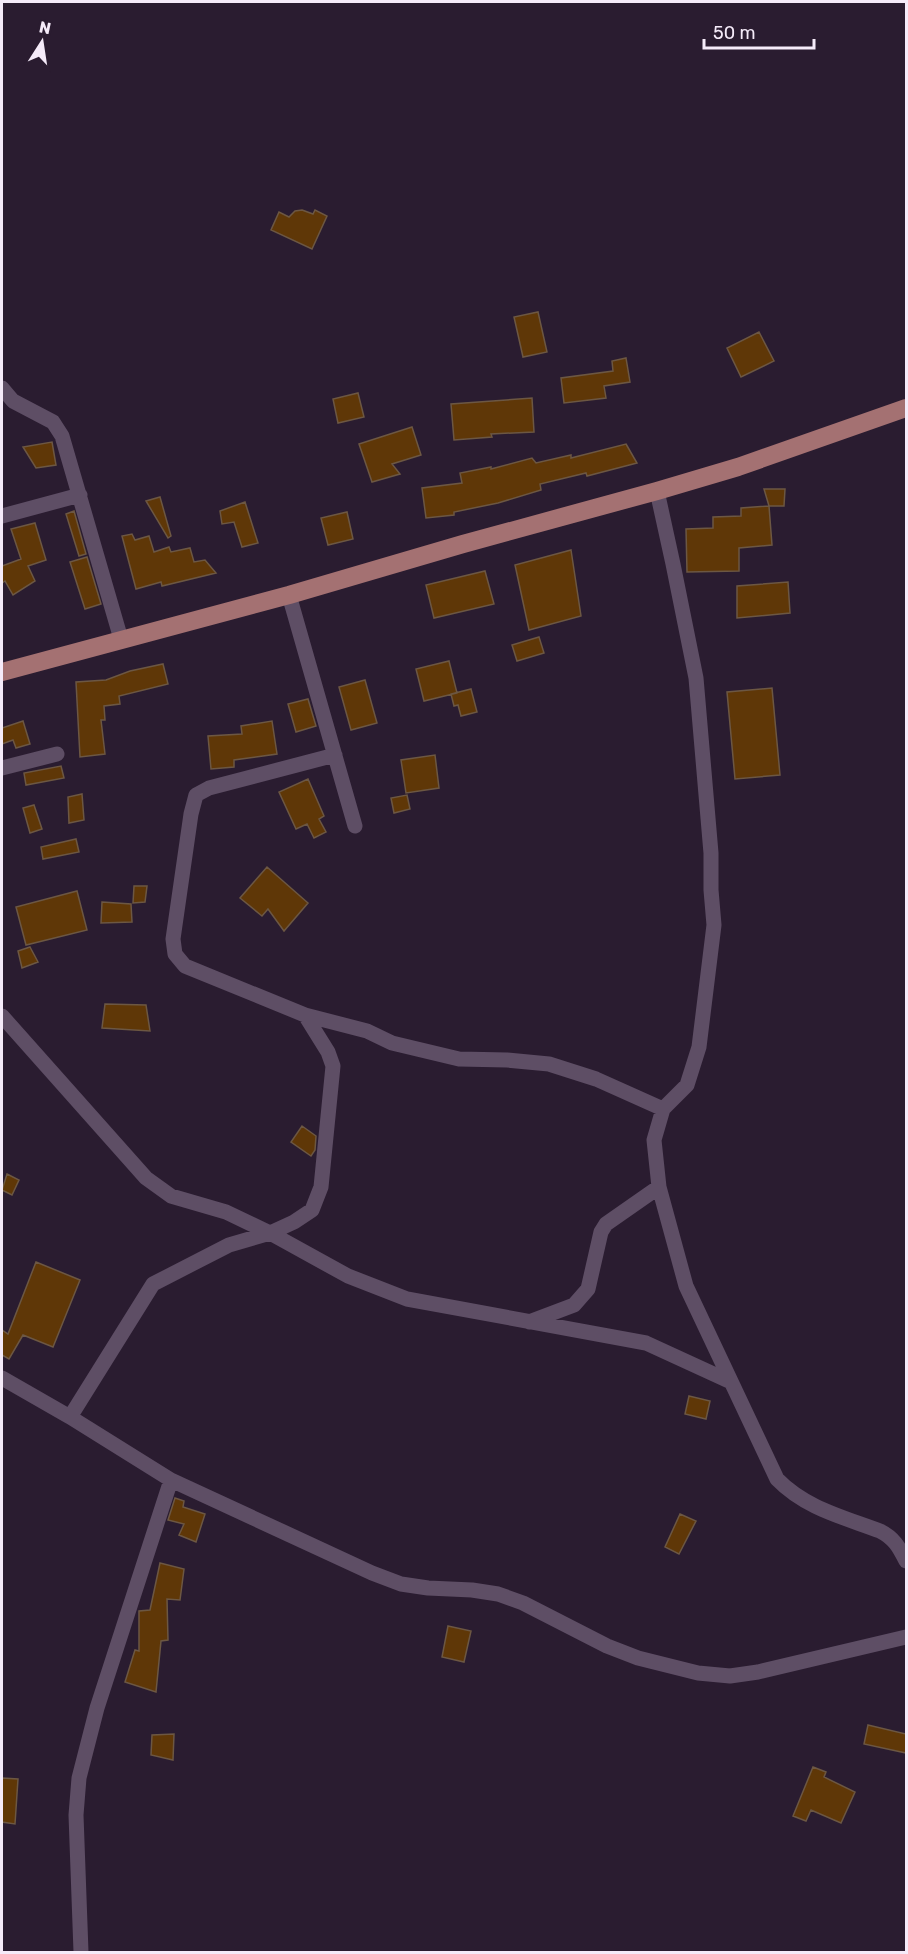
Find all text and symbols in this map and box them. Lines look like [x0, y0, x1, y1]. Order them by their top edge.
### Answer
north arrow [12, 12, 72, 72]
scale bar [704, 12, 814, 50]
text: N [37, 17, 53, 38]
text: 50 m [713, 22, 756, 44]

